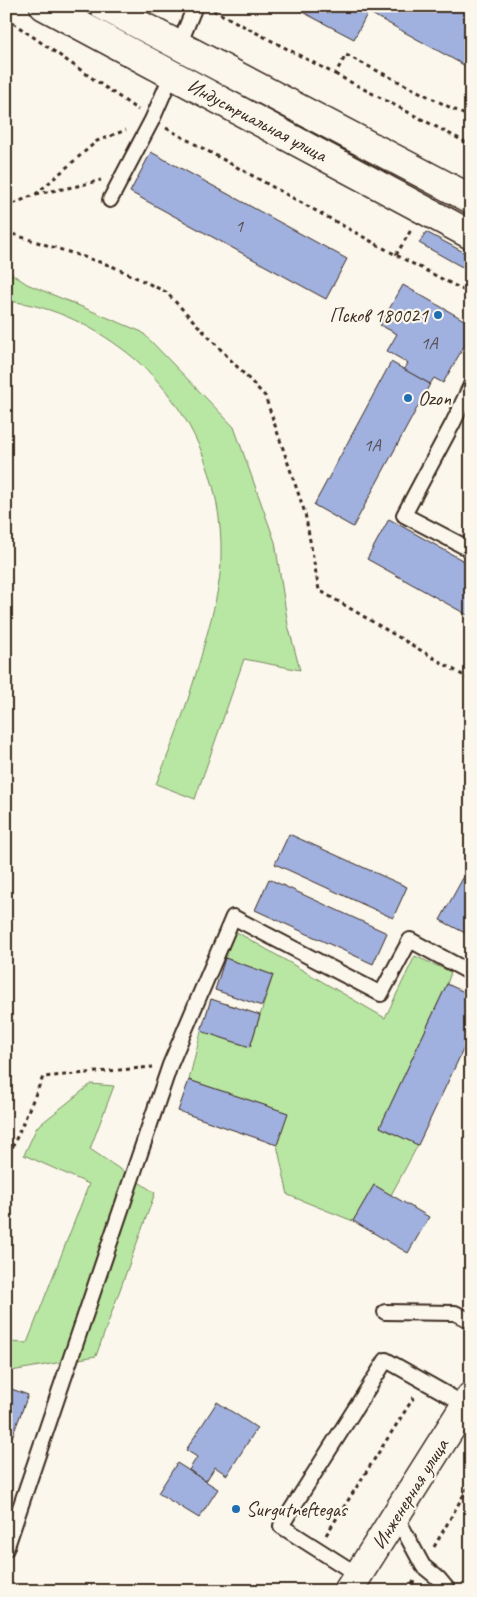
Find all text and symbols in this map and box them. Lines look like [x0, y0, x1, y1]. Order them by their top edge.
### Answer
street label: Индустриальная улица [183, 73, 333, 168]
house number: 1 [235, 215, 244, 237]
place label: Псков 180021 [330, 303, 429, 328]
marker: Псков 180021 [432, 309, 444, 321]
house number: 1А [420, 332, 439, 354]
place label: Ozon [418, 386, 452, 411]
marker: Ozon [402, 392, 414, 404]
house number: 1А [363, 434, 382, 456]
street label: Инженерная улица [366, 1433, 455, 1554]
place label: Surgutneftegas [246, 1497, 349, 1522]
marker: Surgutneftegas [230, 1503, 242, 1515]

